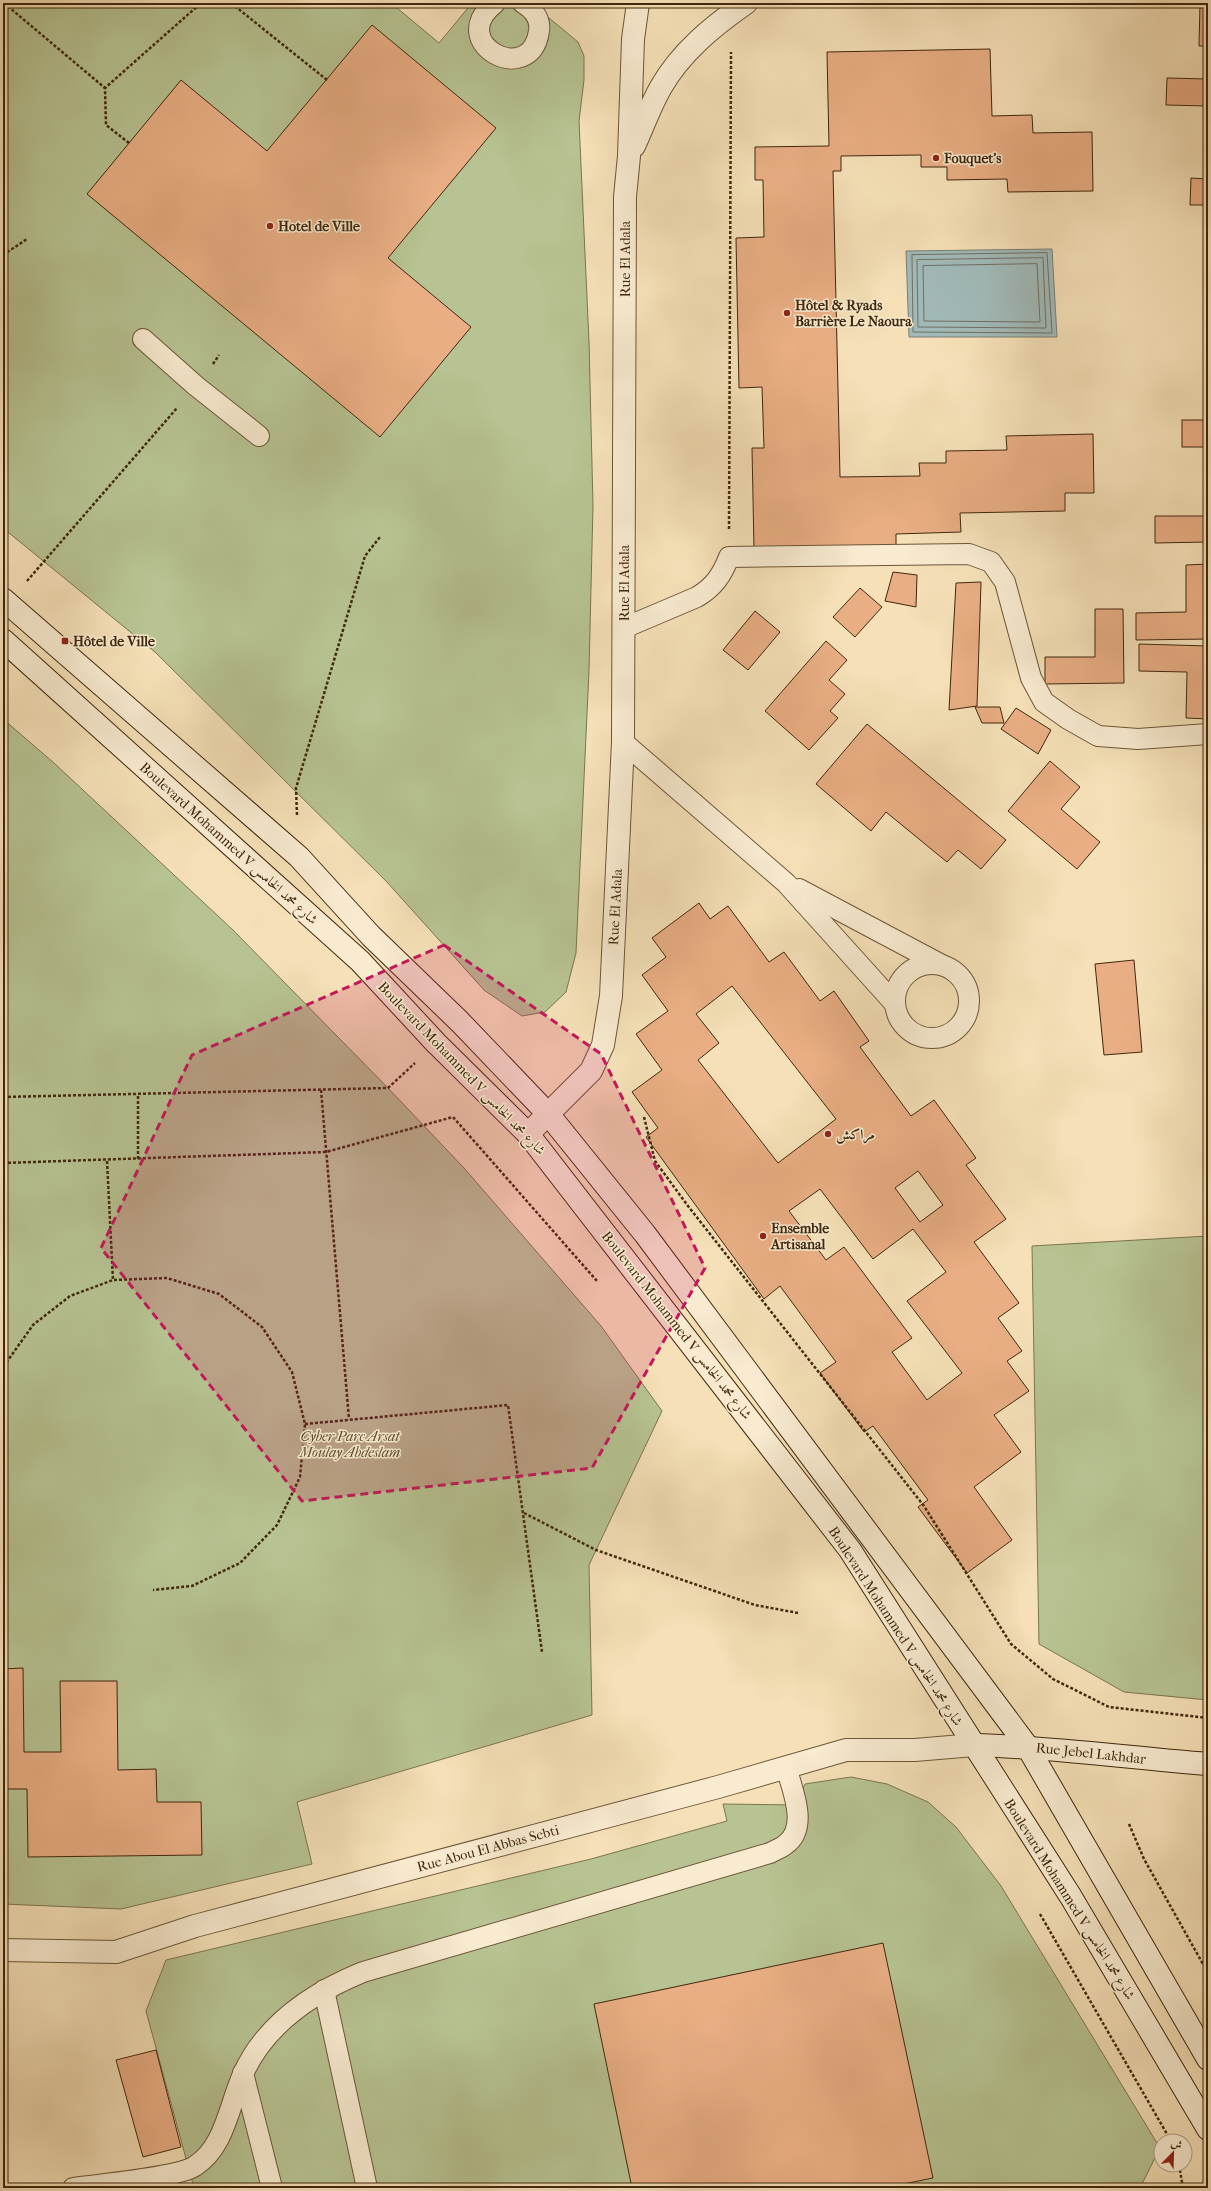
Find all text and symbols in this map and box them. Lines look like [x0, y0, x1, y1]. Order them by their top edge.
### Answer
place label: Fouquet's [943, 150, 1002, 167]
marker: Fouquet's [931, 153, 941, 163]
place label: Hotel de Ville [278, 218, 360, 235]
street label: Rue El Adala [617, 220, 634, 297]
marker: Hotel de Ville [265, 221, 275, 231]
place label: Hôtel & Ryads Barrière Le Naoura [795, 297, 912, 330]
marker: Hôtel & Ryads Barrière Le Naoura [782, 308, 792, 318]
street label: Rue El Adala [616, 544, 633, 621]
place label: Hôtel de Ville [73, 633, 155, 650]
marker: Hôtel de Ville [60, 636, 70, 646]
street label: Boulevard Mohammed V شارع محمد الخامس [134, 759, 321, 930]
street label: Rue El Adala [605, 868, 626, 946]
street label: Boulevard Mohammed V شارع محمد الخامس [372, 978, 549, 1161]
place label: مراكش [836, 1126, 875, 1144]
marker: مراكش [823, 1129, 833, 1139]
place label: Ensemble Artisanal [770, 1220, 829, 1253]
street label: Boulevard Mohammed V شارع محمد الخامس [596, 1228, 755, 1425]
marker: Ensemble Artisanal [758, 1231, 768, 1241]
park label: Cyber Parc Arsat Moulay Abdeslam [299, 1428, 400, 1461]
street label: Boulevard Mohammed V شارع محمد الخامس [822, 1524, 966, 1731]
street label: Rue Jebel Lakhdar [1035, 1739, 1147, 1768]
street label: Boulevard Mohammed V شارع محمد الخامس [998, 1796, 1139, 2005]
street label: Rue Abou El Abbas Sebti [415, 1821, 561, 1876]
north arrow [1153, 2133, 1193, 2173]
text: ش [1169, 2136, 1184, 2152]

